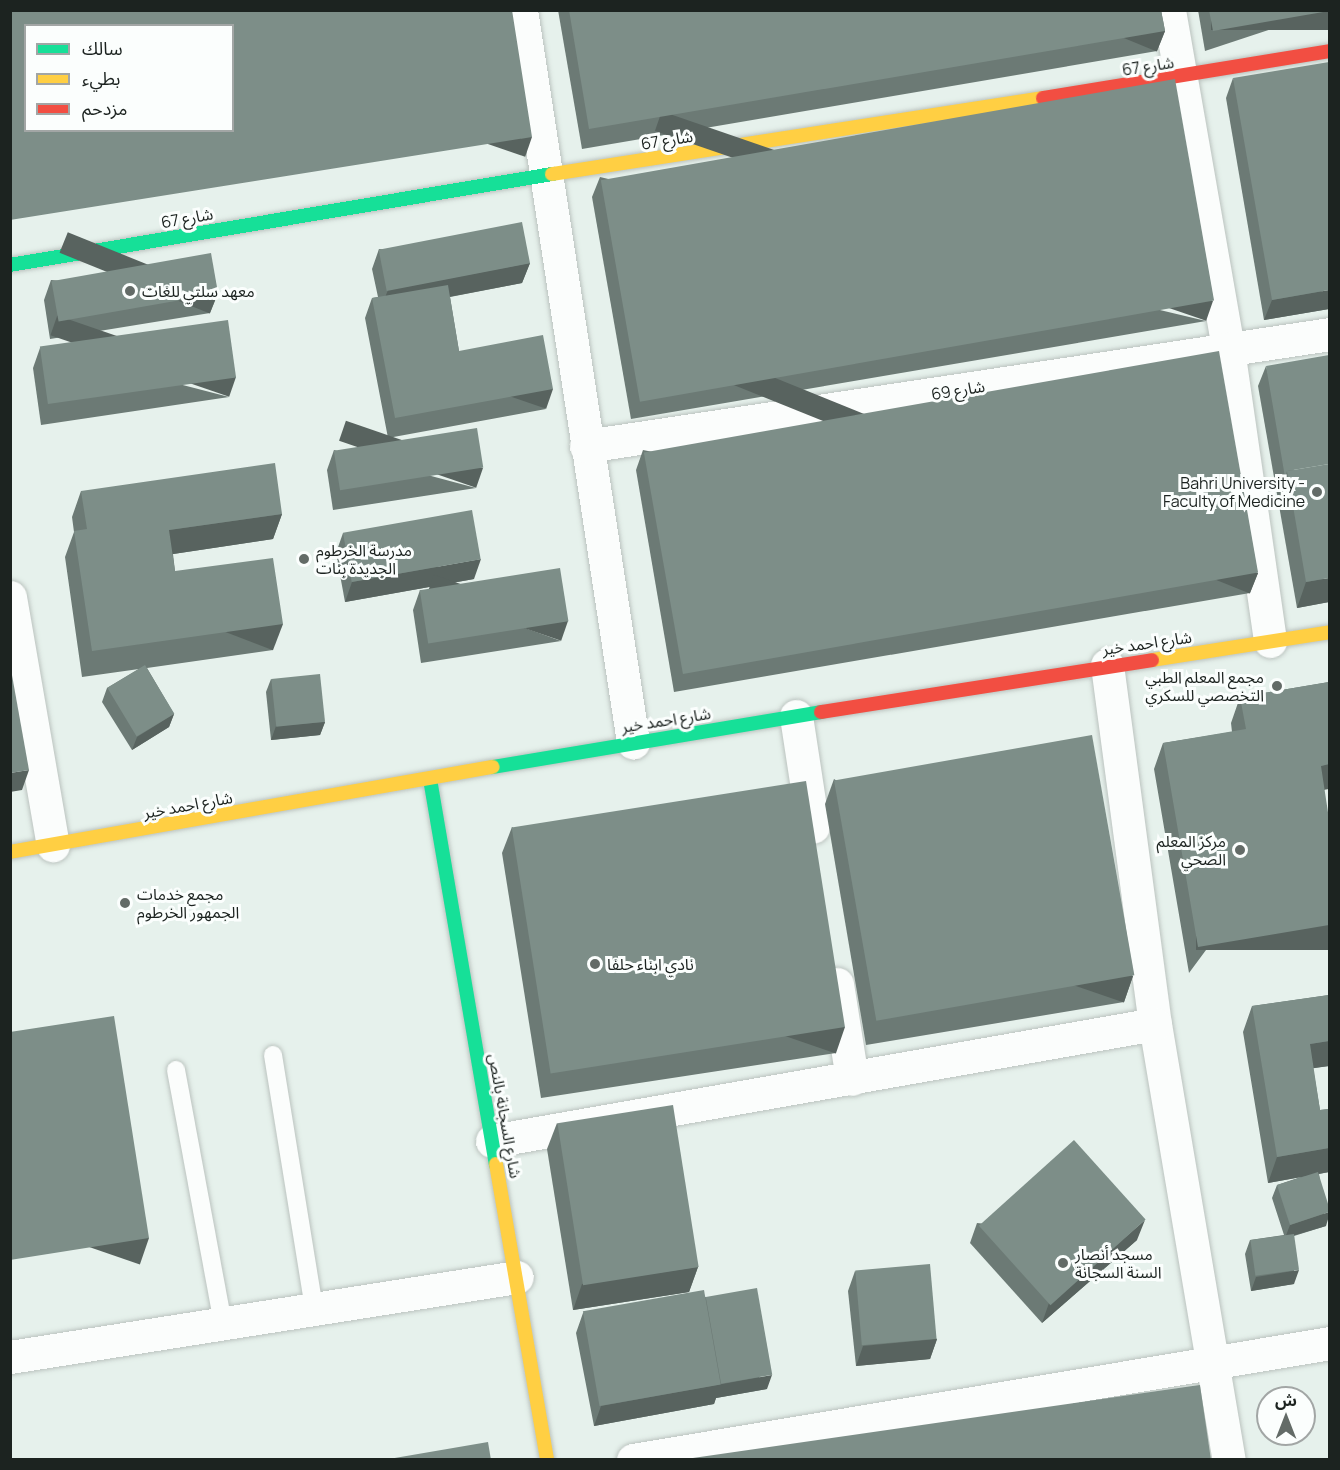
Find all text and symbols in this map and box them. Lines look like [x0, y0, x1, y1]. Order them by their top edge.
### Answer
legend [24, 24, 234, 132]
text: سالك [82, 36, 123, 60]
street label: شارع 67 [1121, 52, 1175, 80]
text: بطيء [82, 66, 120, 90]
text: مزدحم [82, 96, 127, 120]
street label: شارع 67 [640, 126, 694, 154]
street label: شارع 67 [160, 204, 214, 232]
place label: معهد سلتي للغات [142, 281, 255, 301]
marker: معهد سلتي للغات [123, 284, 137, 298]
street label: شارع 69 [930, 376, 986, 404]
place label: Bahri University - Faculty of Medicine [1163, 473, 1305, 511]
marker: Bahri University - Faculty of Medicine [1310, 485, 1324, 499]
place label: مدرسة الخرطوم الجديدة بنات [316, 540, 412, 578]
marker: مدرسة الخرطوم الجديدة بنات [297, 552, 311, 566]
street label: شارع احمد خير [1101, 627, 1193, 659]
place label: مجمع المعلم الطبي التخصصي للسكري [1145, 667, 1264, 705]
marker: مجمع المعلم الطبي التخصصي للسكري [1268, 677, 1286, 695]
street label: شارع احمد خير [620, 703, 712, 737]
street label: شارع احمد خير [142, 788, 234, 822]
place label: مركز المعلم الصحي [1156, 831, 1226, 869]
marker: مركز المعلم الصحي [1231, 841, 1249, 859]
place label: مجمع خدمات الجمهور الخرطوم [137, 884, 239, 922]
marker: مجمع خدمات الجمهور الخرطوم [118, 896, 132, 910]
place label: نادي ابناء حلفا [607, 954, 694, 974]
marker: نادي ابناء حلفا [588, 957, 602, 971]
street label: شارع السجانة بالنص [485, 1052, 525, 1180]
place label: مسجد أنصار السنة السجانة [1075, 1244, 1162, 1282]
marker: مسجد أنصار السنة السجانة [1056, 1256, 1070, 1270]
north arrow [1256, 1386, 1316, 1446]
text: ش [1275, 1389, 1297, 1411]

